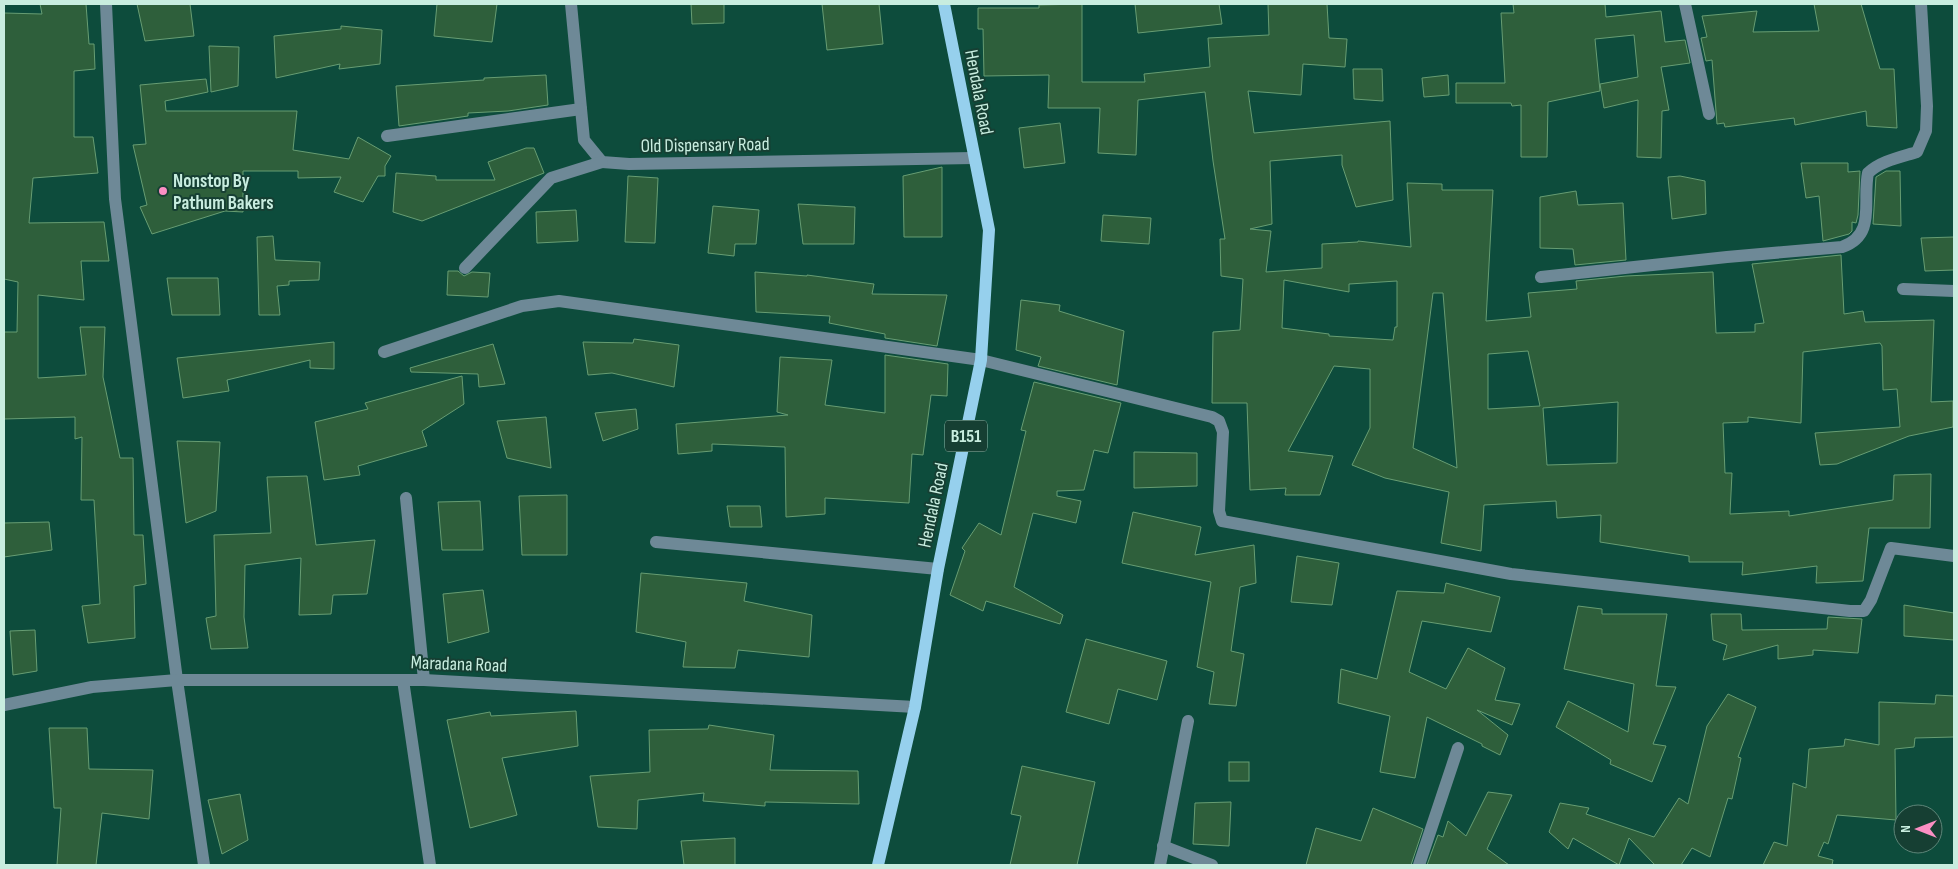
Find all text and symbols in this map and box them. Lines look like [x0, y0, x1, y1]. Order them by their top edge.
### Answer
street label: Hendala Road [959, 48, 998, 137]
street label: Old Dispensary Road [640, 133, 770, 158]
place label: Nonstop By Pathum Bakers [173, 170, 273, 215]
marker: Nonstop By Pathum Bakers [157, 185, 169, 197]
road number: B151 [945, 421, 987, 452]
street label: Hendala Road [913, 461, 954, 550]
street label: Maradana Road [410, 651, 508, 678]
north arrow [1893, 804, 1943, 854]
text: N [1897, 825, 1914, 833]

